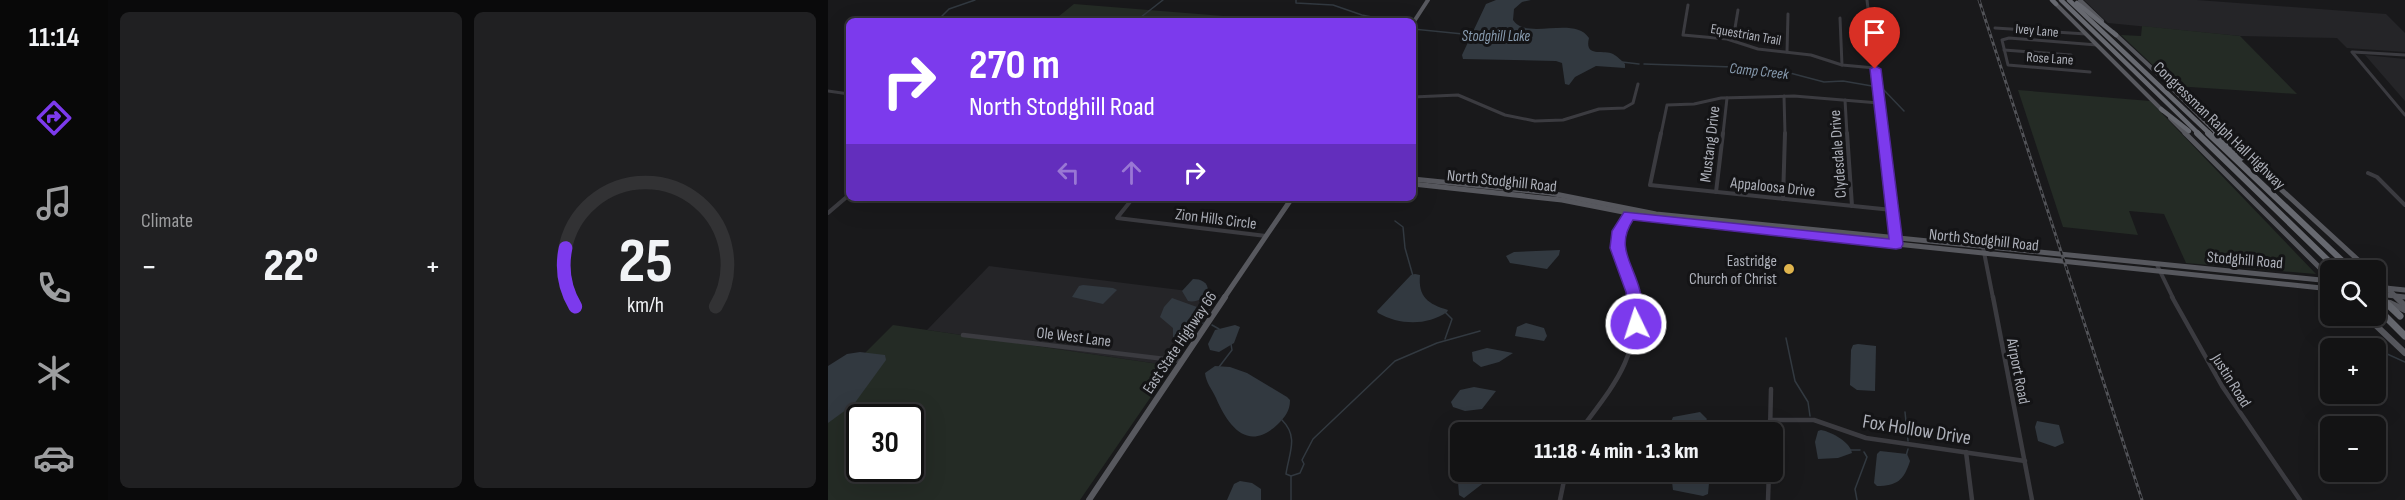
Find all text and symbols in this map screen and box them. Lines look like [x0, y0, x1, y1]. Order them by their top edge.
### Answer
pin [1849, 7, 1900, 69]
icon: arrive [1858, 16, 1891, 49]
street label: Equestrian Trail [1709, 20, 1783, 49]
street label: Ivey Lane [2015, 20, 2059, 41]
text: 11:14 [29, 22, 79, 54]
water label: Stodghill Lake [1462, 27, 1530, 46]
text: 270 m [969, 40, 1060, 91]
icon: right [870, 42, 948, 120]
street label: Rose Lane [2026, 48, 2074, 69]
street label: Congressman Ralph Hall Highway [2149, 58, 2289, 194]
water label: Camp Creek [1728, 59, 1790, 84]
text: North Stodghill Road [969, 91, 1155, 123]
icon: directions [33, 97, 75, 139]
street label: Mustang Drive [1696, 105, 1725, 183]
street label: Clydesdale Drive [1826, 109, 1851, 199]
icon: left [1052, 156, 1085, 189]
icon: ahead [1115, 156, 1148, 189]
icon: right [1178, 156, 1211, 189]
street label: North Stodghill Road [1446, 166, 1558, 197]
street label: Appaloosa Drive [1729, 173, 1816, 201]
icon: music [33, 182, 75, 224]
street label: Zion Hills Circle [1174, 205, 1258, 234]
text: Climate [141, 209, 193, 233]
text: 25 [618, 225, 672, 300]
street label: North Stodghill Road [1928, 225, 2040, 256]
text: 22° [263, 239, 319, 294]
text: − [141, 247, 157, 287]
text: + [425, 247, 441, 287]
street label: Stodghill Road [2206, 248, 2284, 273]
place label: Eastridge Church of Christ [1689, 252, 1777, 289]
map controls [2320, 260, 2386, 482]
button: search [2320, 260, 2386, 326]
marker: Eastridge Church of Christ [1782, 262, 1796, 276]
icon: phone [33, 267, 75, 309]
street label: East State Highway 66 [1139, 288, 1221, 398]
position arrow [1604, 292, 1668, 356]
text: km/h [626, 293, 664, 318]
street label: Ole West Lane [1035, 323, 1112, 351]
street label: Airport Road [2002, 336, 2033, 406]
button: + [2320, 338, 2386, 404]
street label: Justin Road [2206, 350, 2255, 411]
icon: climate [33, 352, 75, 394]
speed limit sign: 30 [846, 404, 924, 482]
street label: Fox Hollow Drive [1861, 410, 1973, 450]
button: − [2320, 416, 2386, 482]
icon: car [33, 437, 75, 479]
text: 11:18 · 4 min · 1.3 km [1534, 438, 1699, 465]

